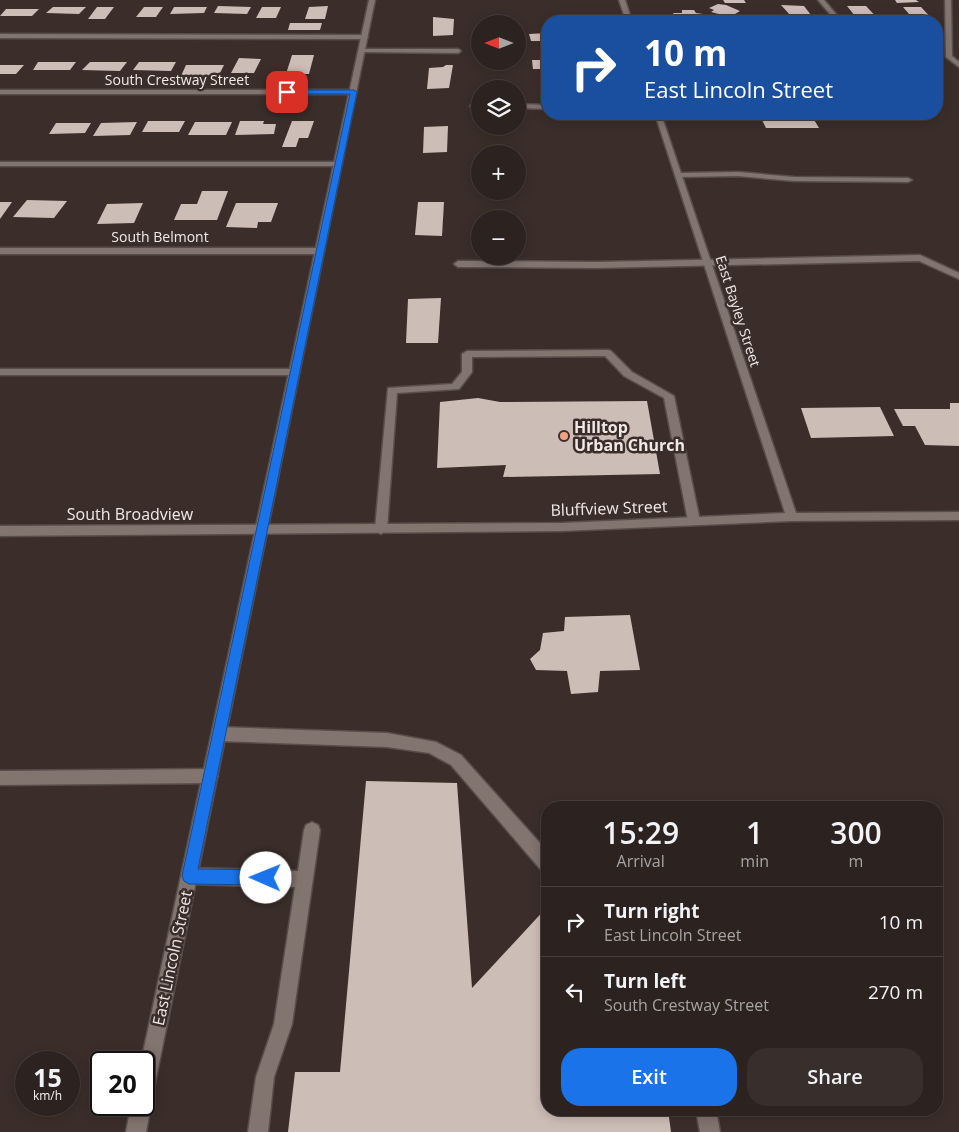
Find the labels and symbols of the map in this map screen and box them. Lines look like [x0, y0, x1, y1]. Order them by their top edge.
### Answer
north arrow [471, 15, 526, 70]
street label: South Crestway Street [105, 70, 249, 89]
pin [266, 71, 308, 113]
street label: South Belmont [111, 227, 209, 246]
street label: East Bayley Street [712, 253, 765, 369]
place label: Hilltop Urban Church [574, 416, 685, 456]
marker: Hilltop Urban Church [558, 430, 570, 442]
street label: Bluffview Street [550, 495, 668, 521]
street label: South Broadview [67, 503, 194, 525]
position arrow [239, 851, 291, 903]
street label: East Lincoln Street [147, 888, 197, 1028]
speed limit sign: 20 [90, 1051, 155, 1116]

